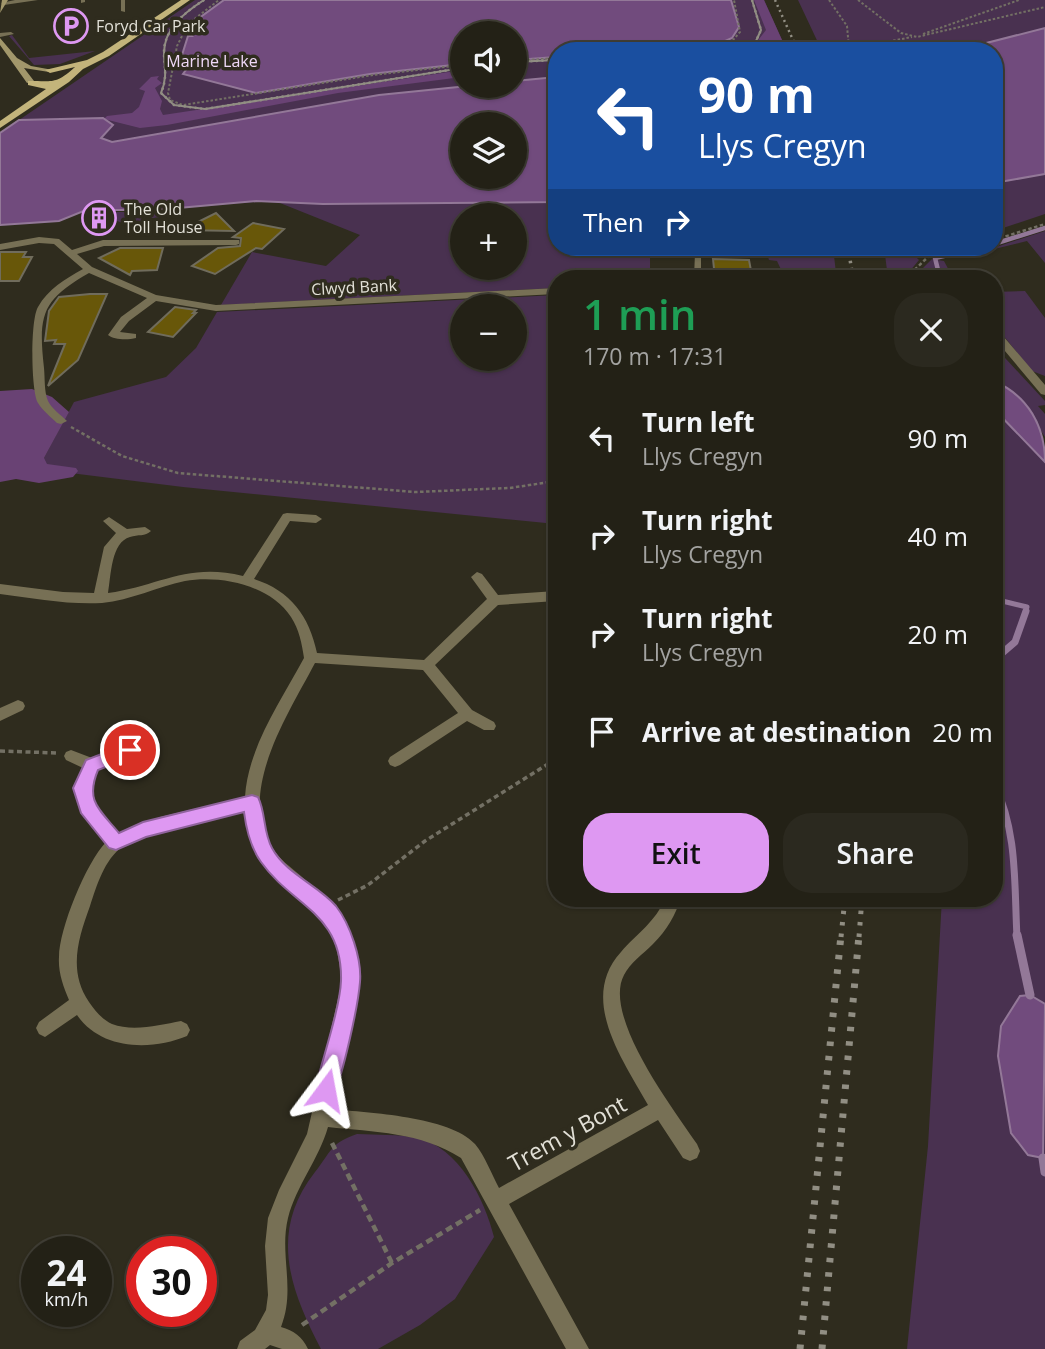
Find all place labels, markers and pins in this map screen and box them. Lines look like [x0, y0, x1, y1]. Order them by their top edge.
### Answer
parking icon: Foryd Car Park [52, 7, 90, 45]
place label: Foryd Car Park [96, 15, 206, 37]
place label: The Old Toll House [124, 198, 203, 238]
building icon: The Old Toll House [80, 199, 118, 237]
pin [100, 720, 160, 780]

